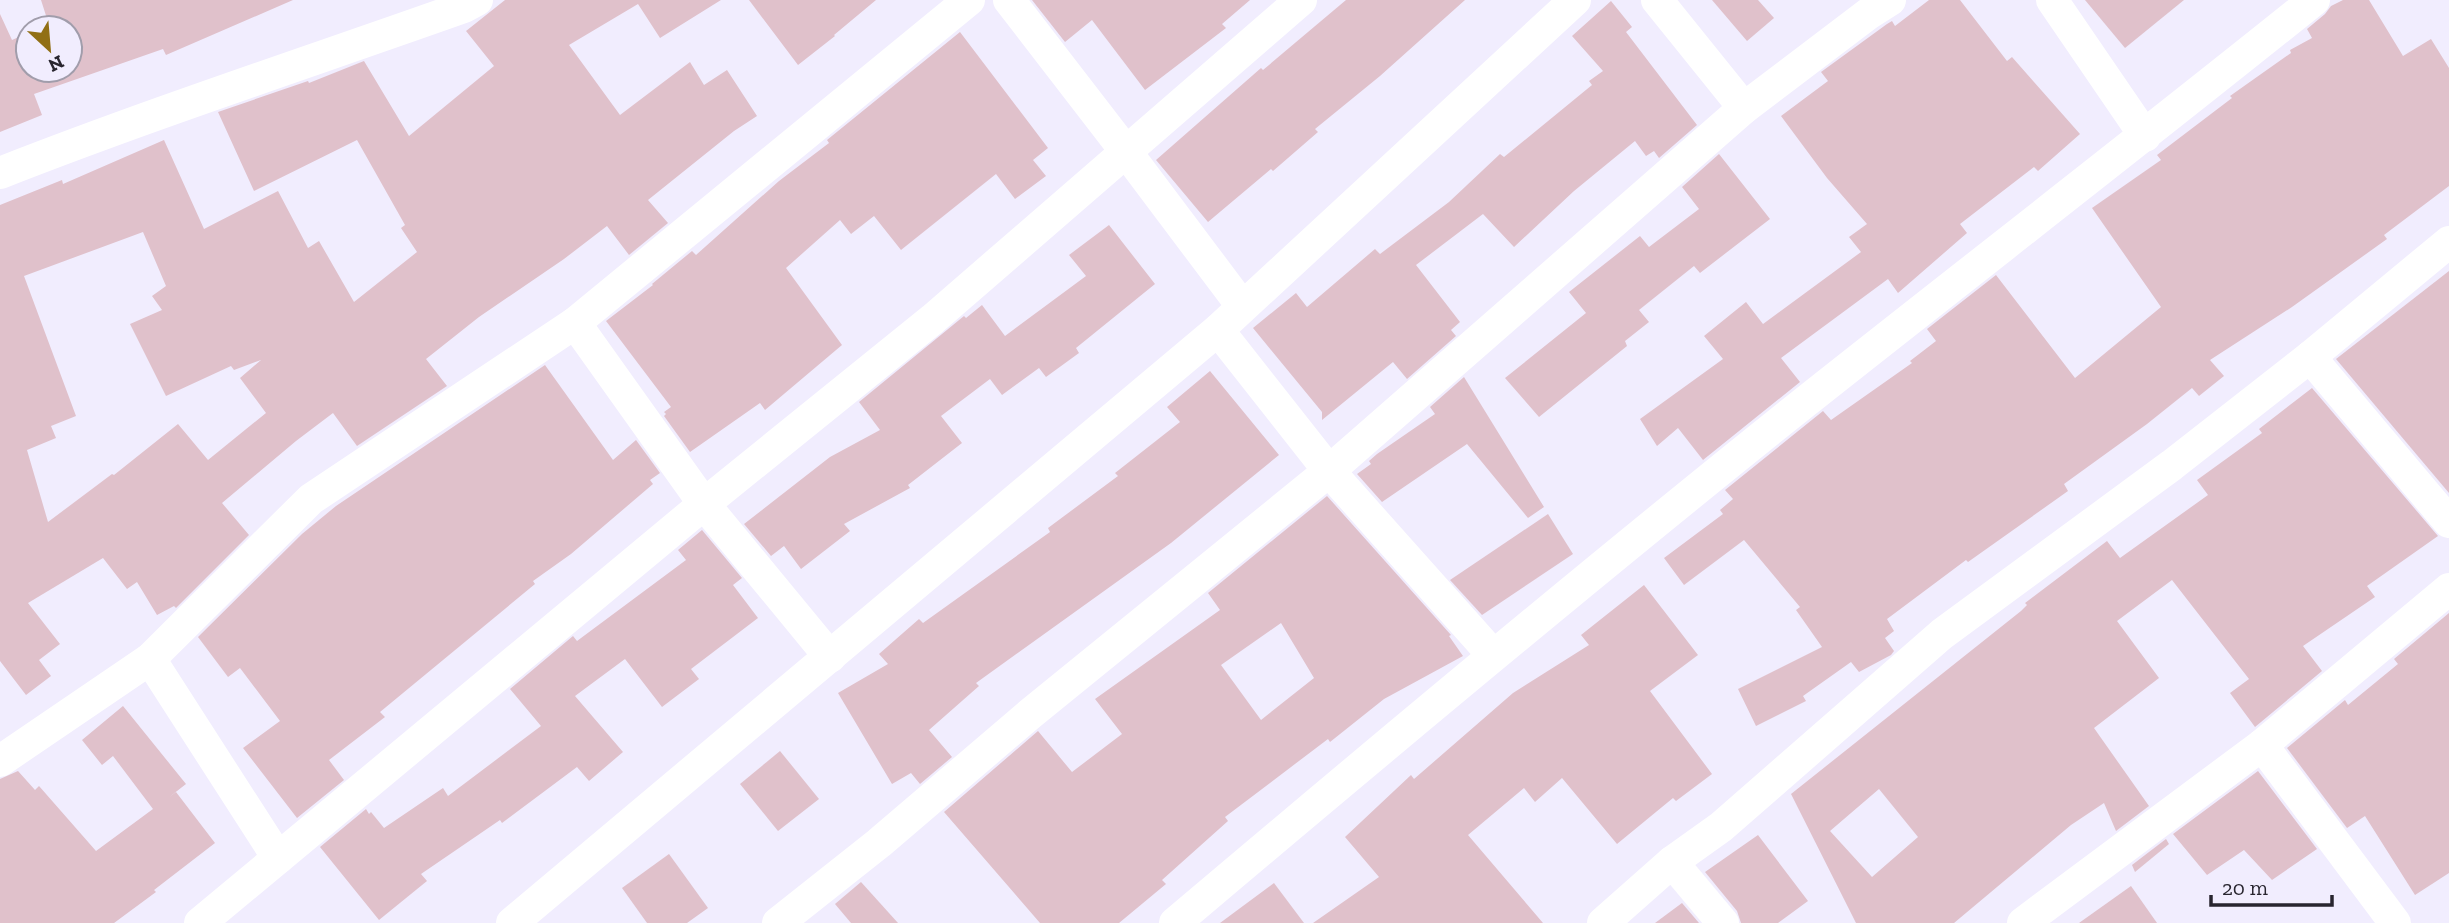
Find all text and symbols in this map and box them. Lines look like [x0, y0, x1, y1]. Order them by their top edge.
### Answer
north arrow [14, 14, 84, 84]
text: N [45, 50, 68, 77]
scale bar [2211, 864, 2332, 908]
text: 20 m [2222, 875, 2268, 900]

